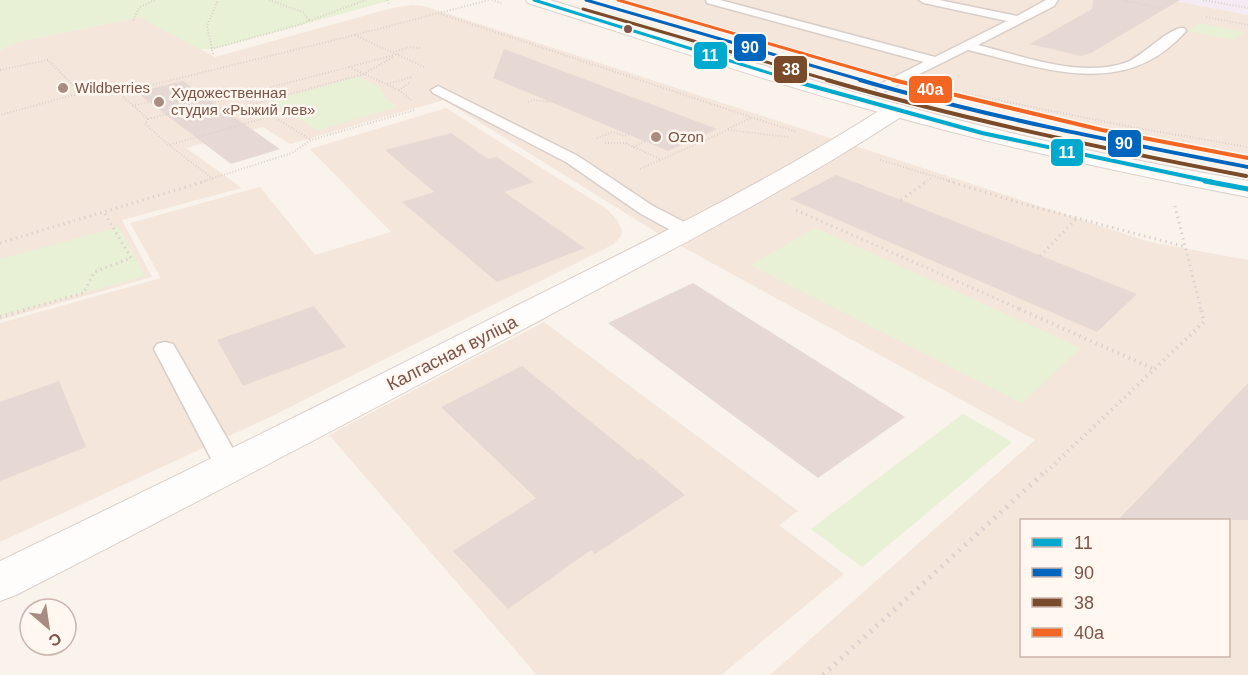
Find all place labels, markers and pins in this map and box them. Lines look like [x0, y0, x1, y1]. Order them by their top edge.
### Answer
unlabelled marker [622, 23, 634, 35]
place label: Wildberries [75, 79, 150, 96]
marker: Wildberries [56, 81, 70, 95]
place label: Художественная студия «Рыжий лев» [171, 84, 315, 118]
marker: Художественная студия «Рыжий лев» [152, 95, 166, 109]
place label: Ozon [668, 128, 704, 145]
marker: Ozon [649, 130, 663, 144]

